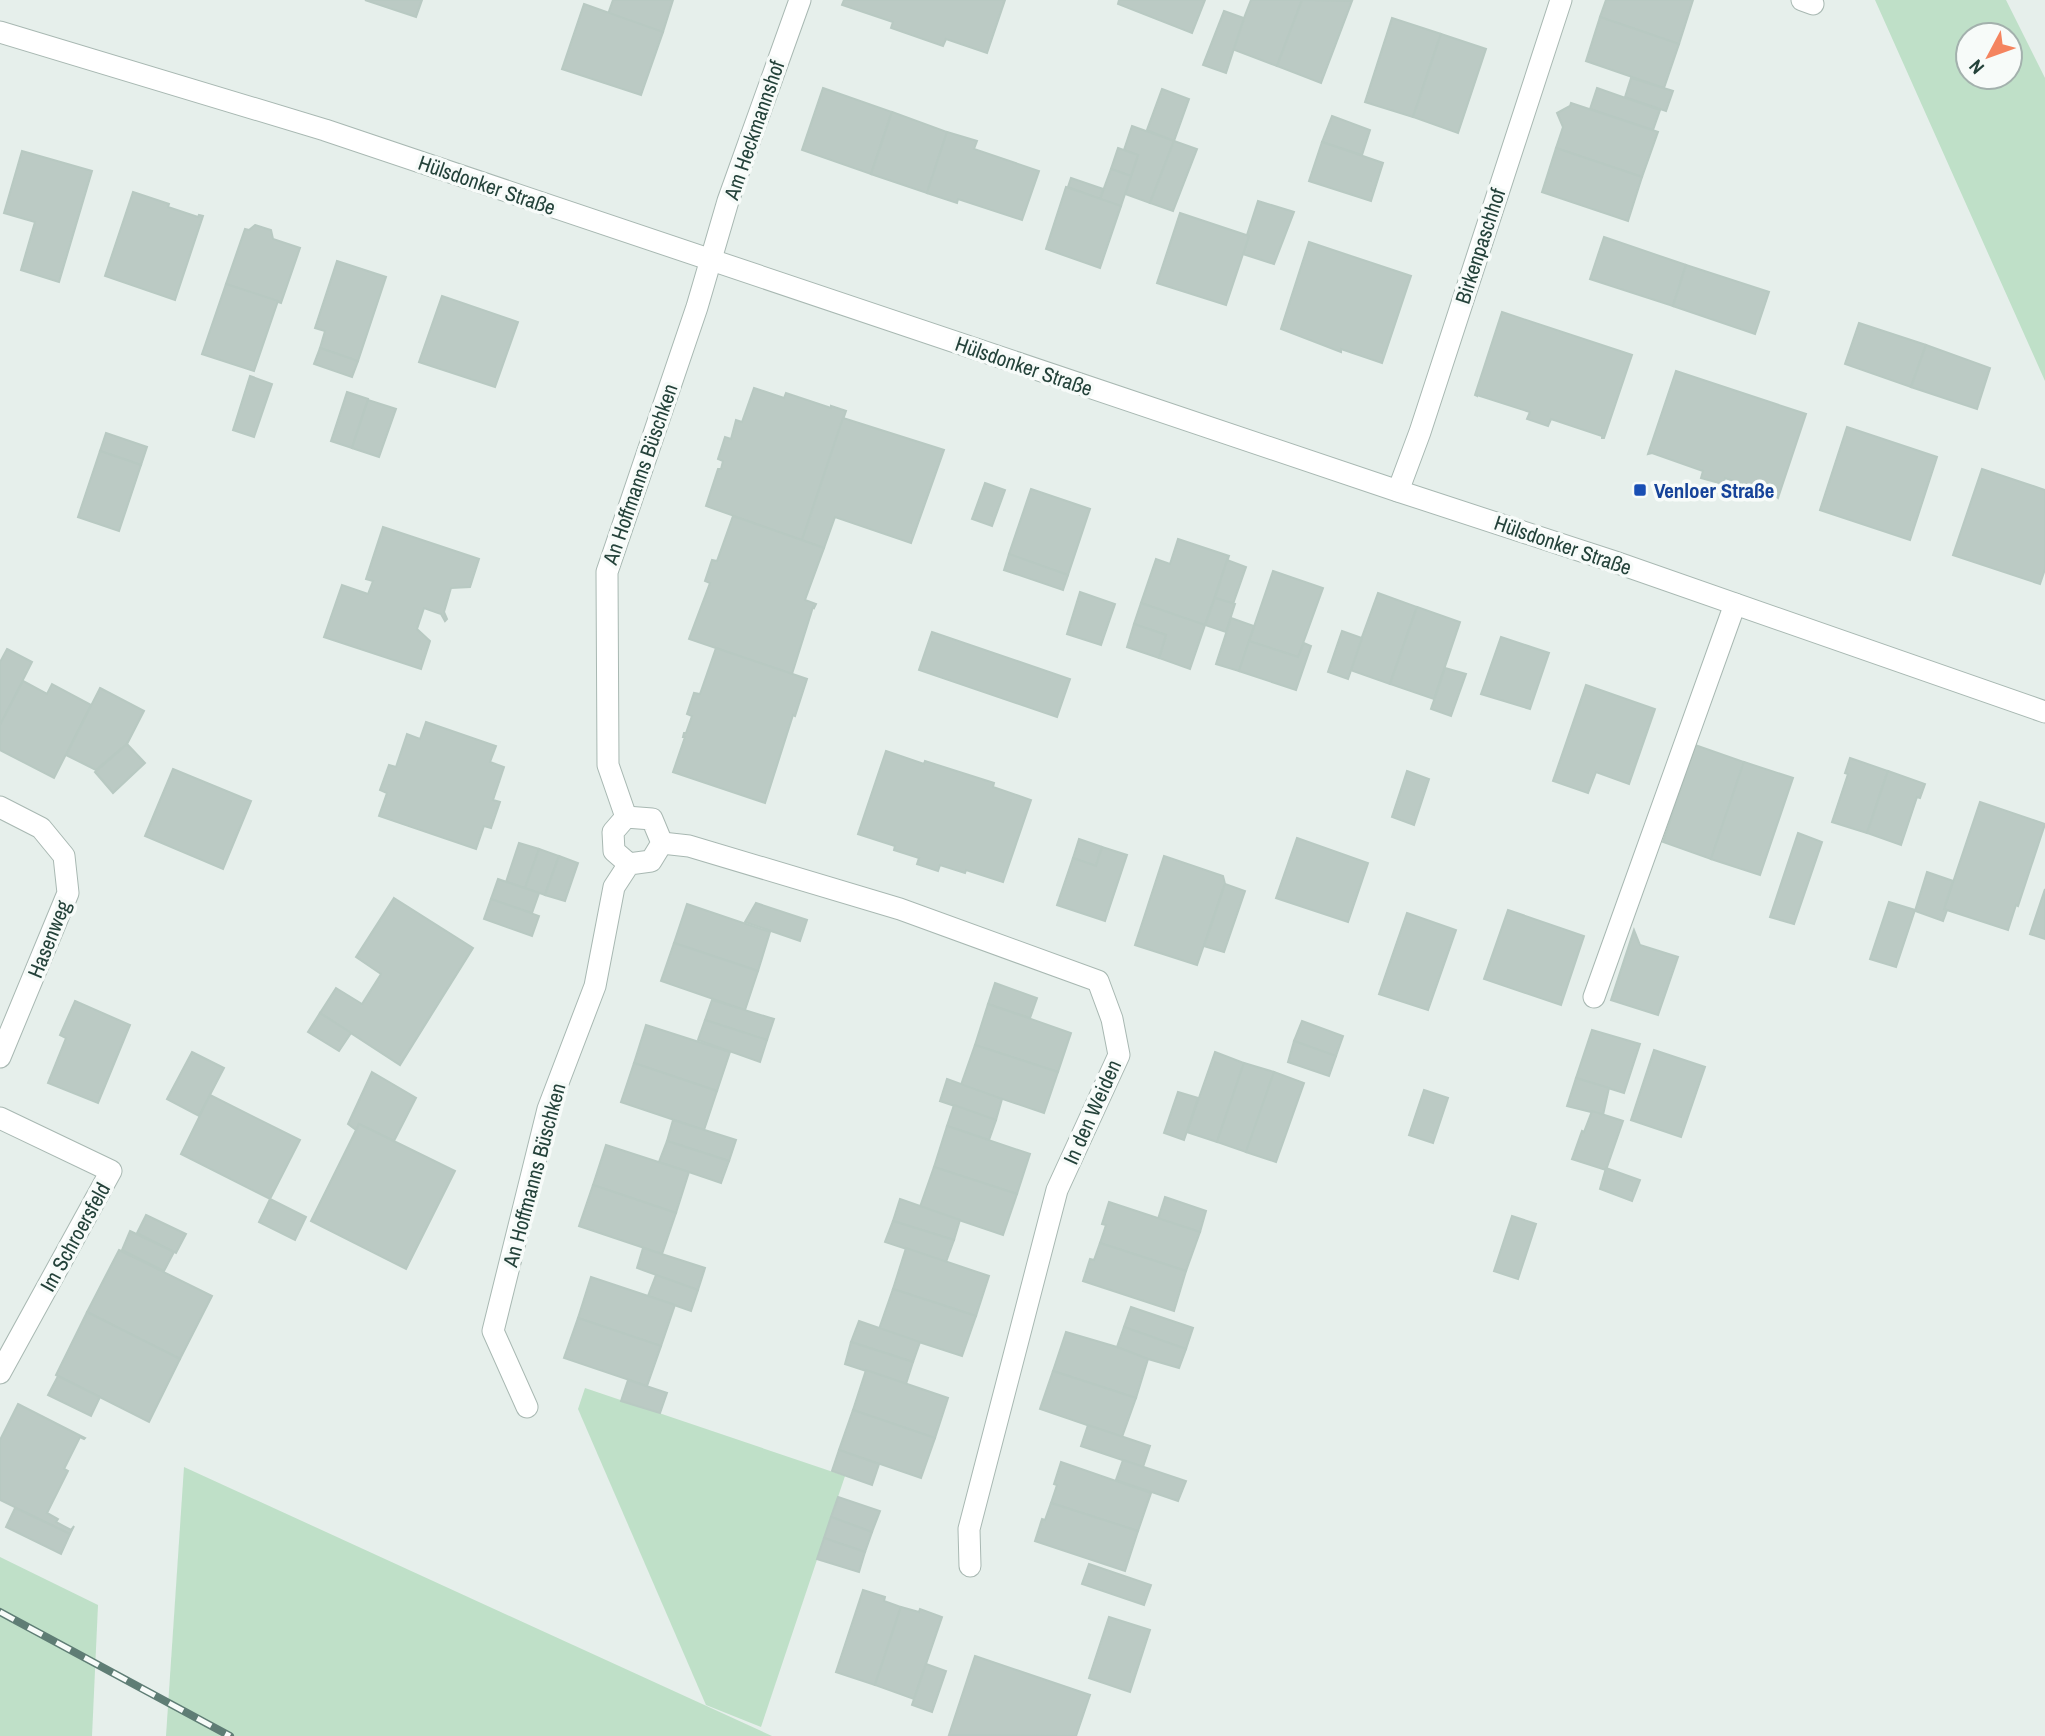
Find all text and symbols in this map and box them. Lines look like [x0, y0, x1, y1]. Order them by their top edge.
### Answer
north arrow [1954, 21, 2024, 91]
text: N [1963, 54, 1990, 80]
street label: Am Heckmannshof [716, 56, 791, 204]
street label: Hülsdonker Straße [414, 148, 560, 222]
street label: Birkenpaschhof [1448, 184, 1512, 307]
street label: Hülsdonker Straße [951, 329, 1097, 403]
street label: An Hoffmanns Büschken [595, 380, 685, 569]
place label: Venloer Straße [1654, 476, 1774, 505]
marker: Venloer Straße [1632, 482, 1648, 498]
street label: Hülsdonker Straße [1490, 508, 1636, 582]
street label: Hasenweg [20, 895, 78, 982]
street label: In den Weiden [1056, 1055, 1128, 1169]
street label: An Hoffmanns Büschken [495, 1080, 572, 1271]
street label: Im Schroersfeld [33, 1177, 117, 1297]

